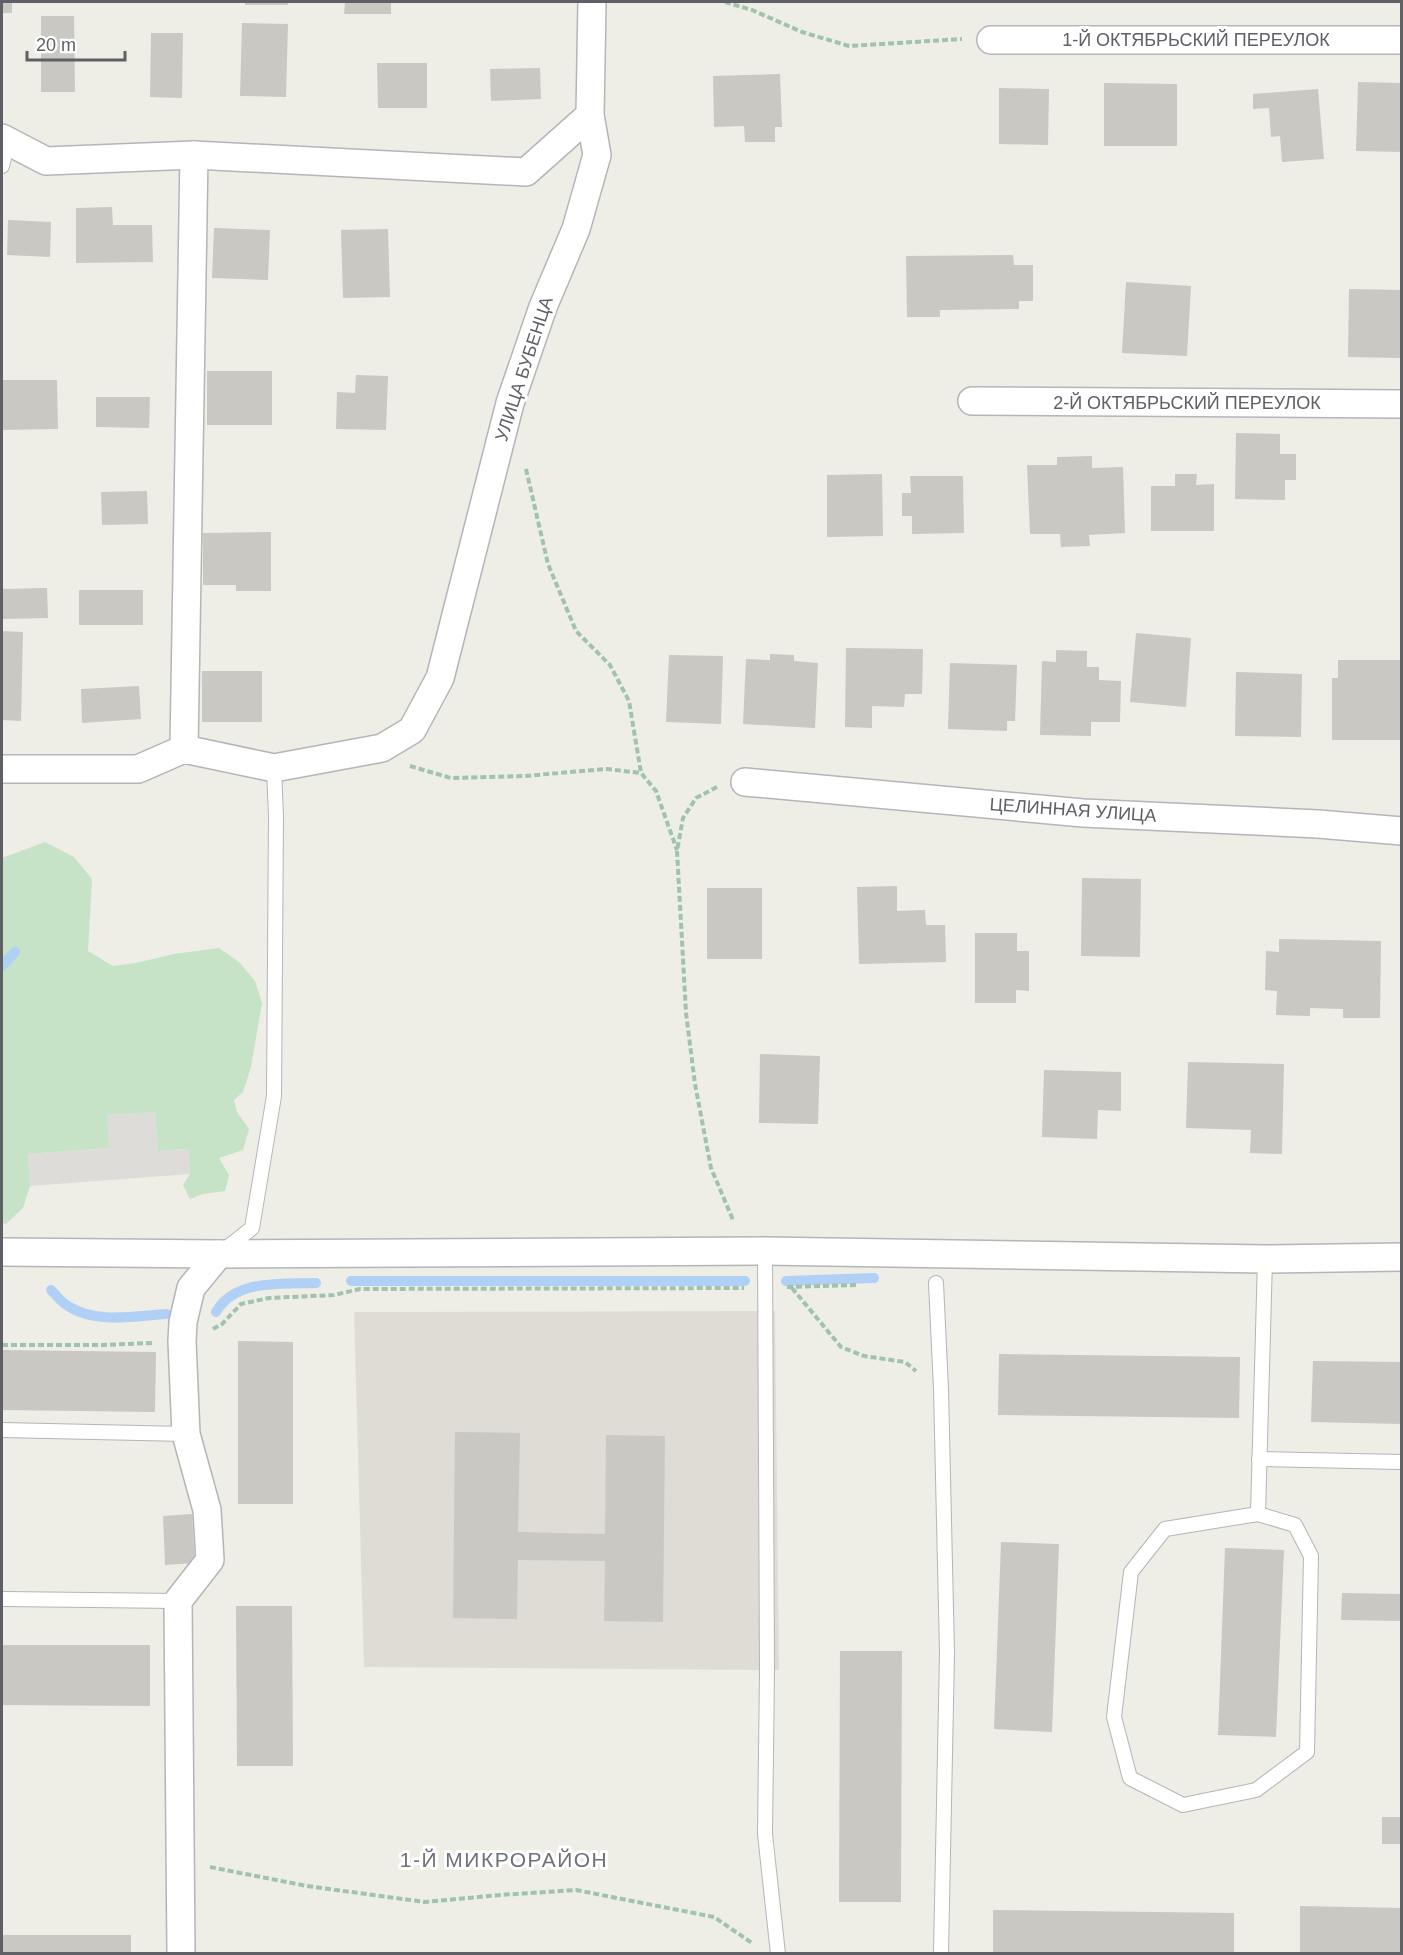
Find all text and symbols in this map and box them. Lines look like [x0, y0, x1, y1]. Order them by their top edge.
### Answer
scale bar [27, 24, 124, 62]
street label: 1-Й ОКТЯБРЬСКИЙ ПЕРЕУЛОК [1062, 29, 1330, 50]
text: 20 m [36, 35, 76, 55]
street label: УЛИЦА БУБЕНЦА [491, 294, 557, 444]
street label: 2-Й ОКТЯБРЬСКИЙ ПЕРЕУЛОК [1053, 392, 1321, 413]
street label: ЦЕЛИННАЯ УЛИЦА [989, 794, 1157, 826]
district label: 1-Й МИКРОРАЙОН [400, 1848, 608, 1871]

